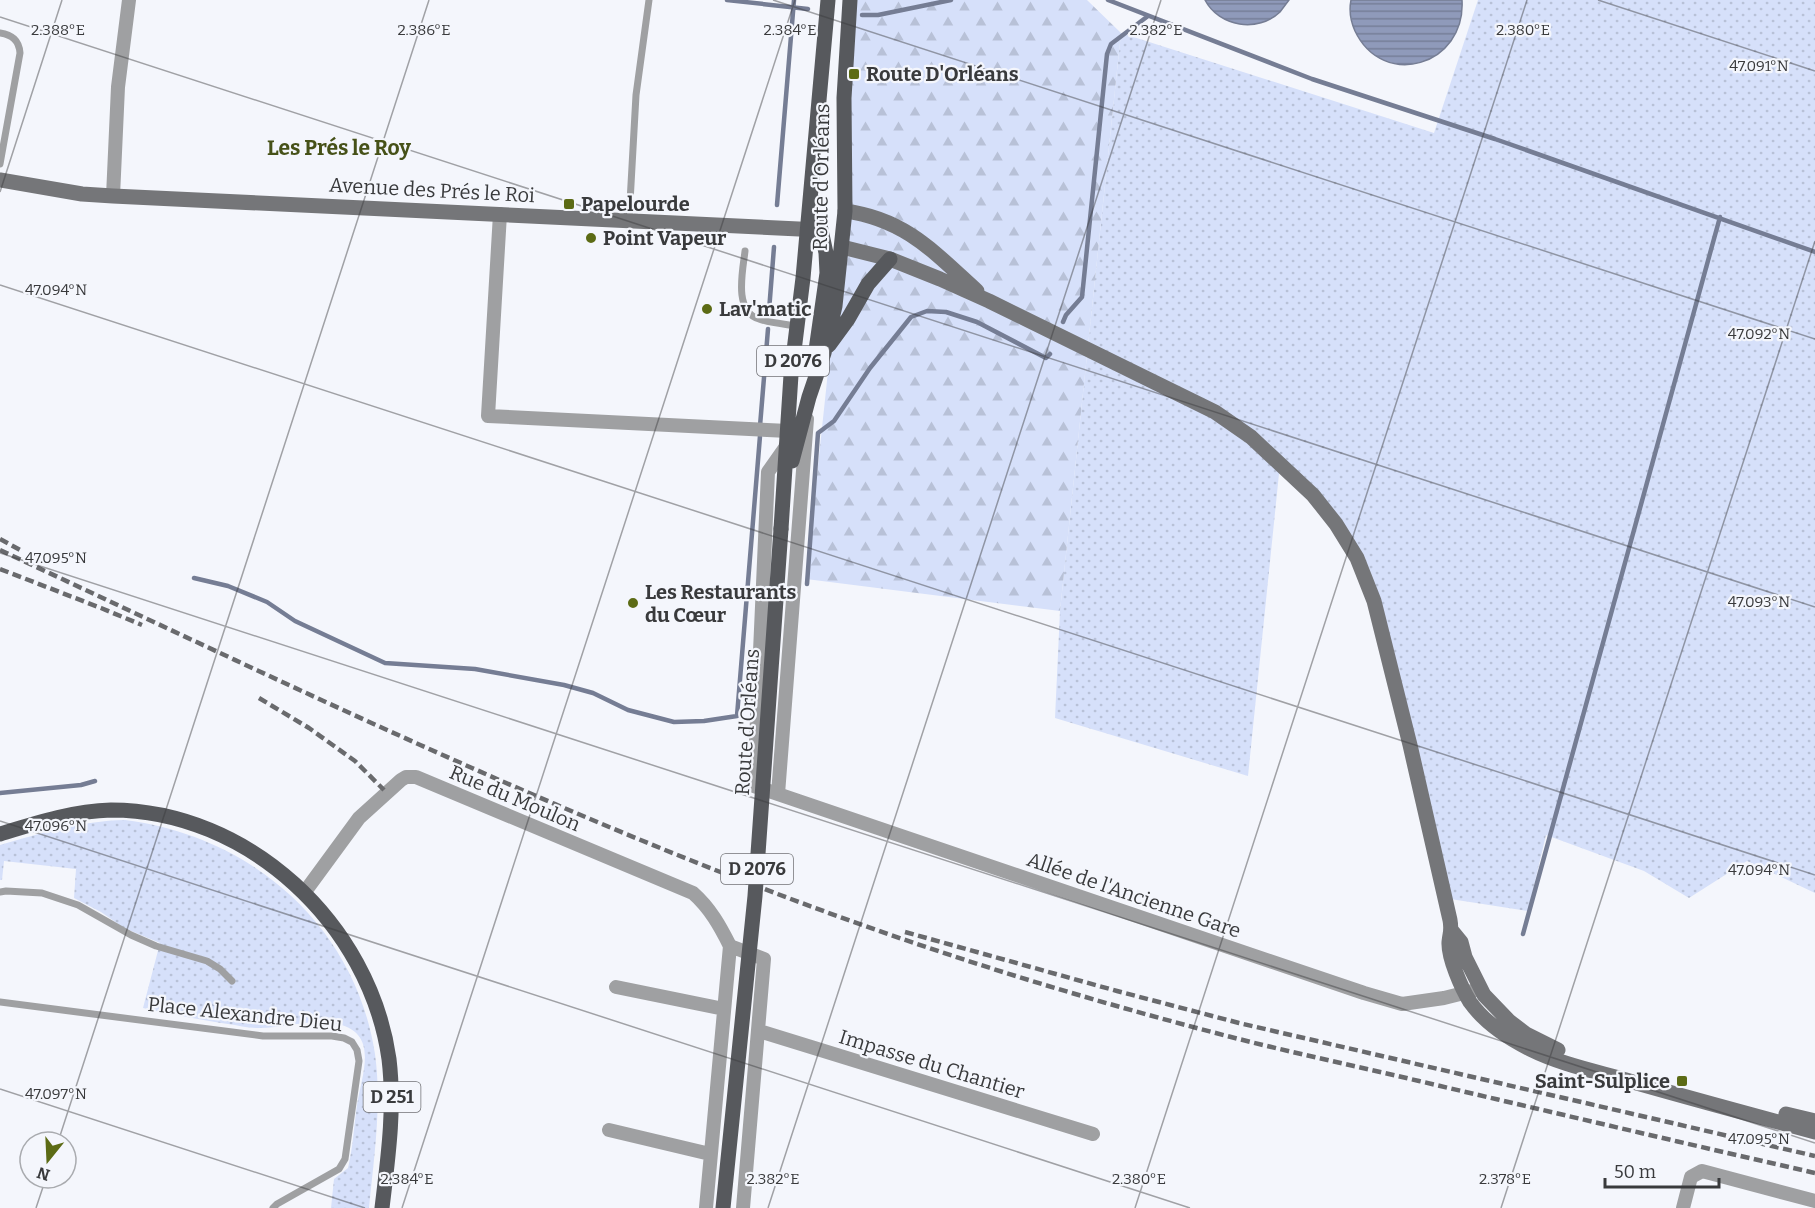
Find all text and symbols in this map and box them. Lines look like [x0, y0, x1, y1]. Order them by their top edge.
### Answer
text: 2.388°E [31, 21, 85, 39]
text: 2.386°E [397, 21, 451, 39]
text: 2.384°E [764, 21, 816, 39]
text: 2.382°E [1129, 21, 1183, 39]
text: 2.380°E [1496, 21, 1550, 39]
text: 47.091°N [1729, 57, 1789, 75]
place label: Route D'Orléans [866, 62, 1019, 86]
marker: Route D'Orléans [847, 67, 861, 81]
street label: Route d'Orléans [808, 103, 834, 251]
district label: Les Prés le Roy [267, 135, 411, 161]
street label: Avenue des Prés le Roi [328, 173, 536, 207]
place label: Papelourde [581, 192, 690, 216]
marker: Papelourde [562, 197, 576, 211]
place label: Point Vapeur [603, 226, 727, 250]
marker: Point Vapeur [584, 231, 598, 245]
text: 47.094°N [25, 281, 87, 299]
place label: Lav'matic [719, 297, 812, 321]
marker: Lav'matic [700, 302, 714, 316]
text: 47.092°N [1728, 325, 1790, 343]
road number: D 2076 [757, 346, 829, 376]
text: 47.095°N [25, 549, 87, 567]
place label: Les Restaurants du Cœur [645, 580, 796, 627]
text: 47.093°N [1728, 593, 1790, 611]
marker: Les Restaurants du Cœur [626, 596, 640, 610]
street label: Route d'Orléans [730, 648, 764, 796]
street label: Rue du Moulon [446, 760, 584, 836]
text: 47.096°N [25, 817, 87, 835]
street label: Allée de l'Ancienne Gare [1024, 847, 1244, 943]
road number: D 2076 [721, 854, 793, 884]
text: 47.094°N [1728, 861, 1790, 879]
street label: Place Alexandre Dieu [147, 992, 343, 1036]
street label: Impasse du Chantier [836, 1024, 1028, 1104]
place label: Saint-Sulplice [1535, 1069, 1670, 1093]
marker: Saint-Sulplice [1675, 1074, 1689, 1088]
road number: D 251 [364, 1082, 420, 1112]
text: 47.097°N [25, 1085, 87, 1103]
north arrow [18, 1130, 78, 1190]
text: 47.095°N [1728, 1130, 1790, 1148]
scale bar [1605, 1151, 1719, 1189]
text: 50 m [1614, 1161, 1656, 1183]
text: N [35, 1163, 52, 1185]
text: 2.384°E [381, 1170, 433, 1188]
text: 2.382°E [746, 1170, 800, 1188]
text: 2.380°E [1112, 1170, 1166, 1188]
text: 2.378°E [1479, 1170, 1531, 1188]

